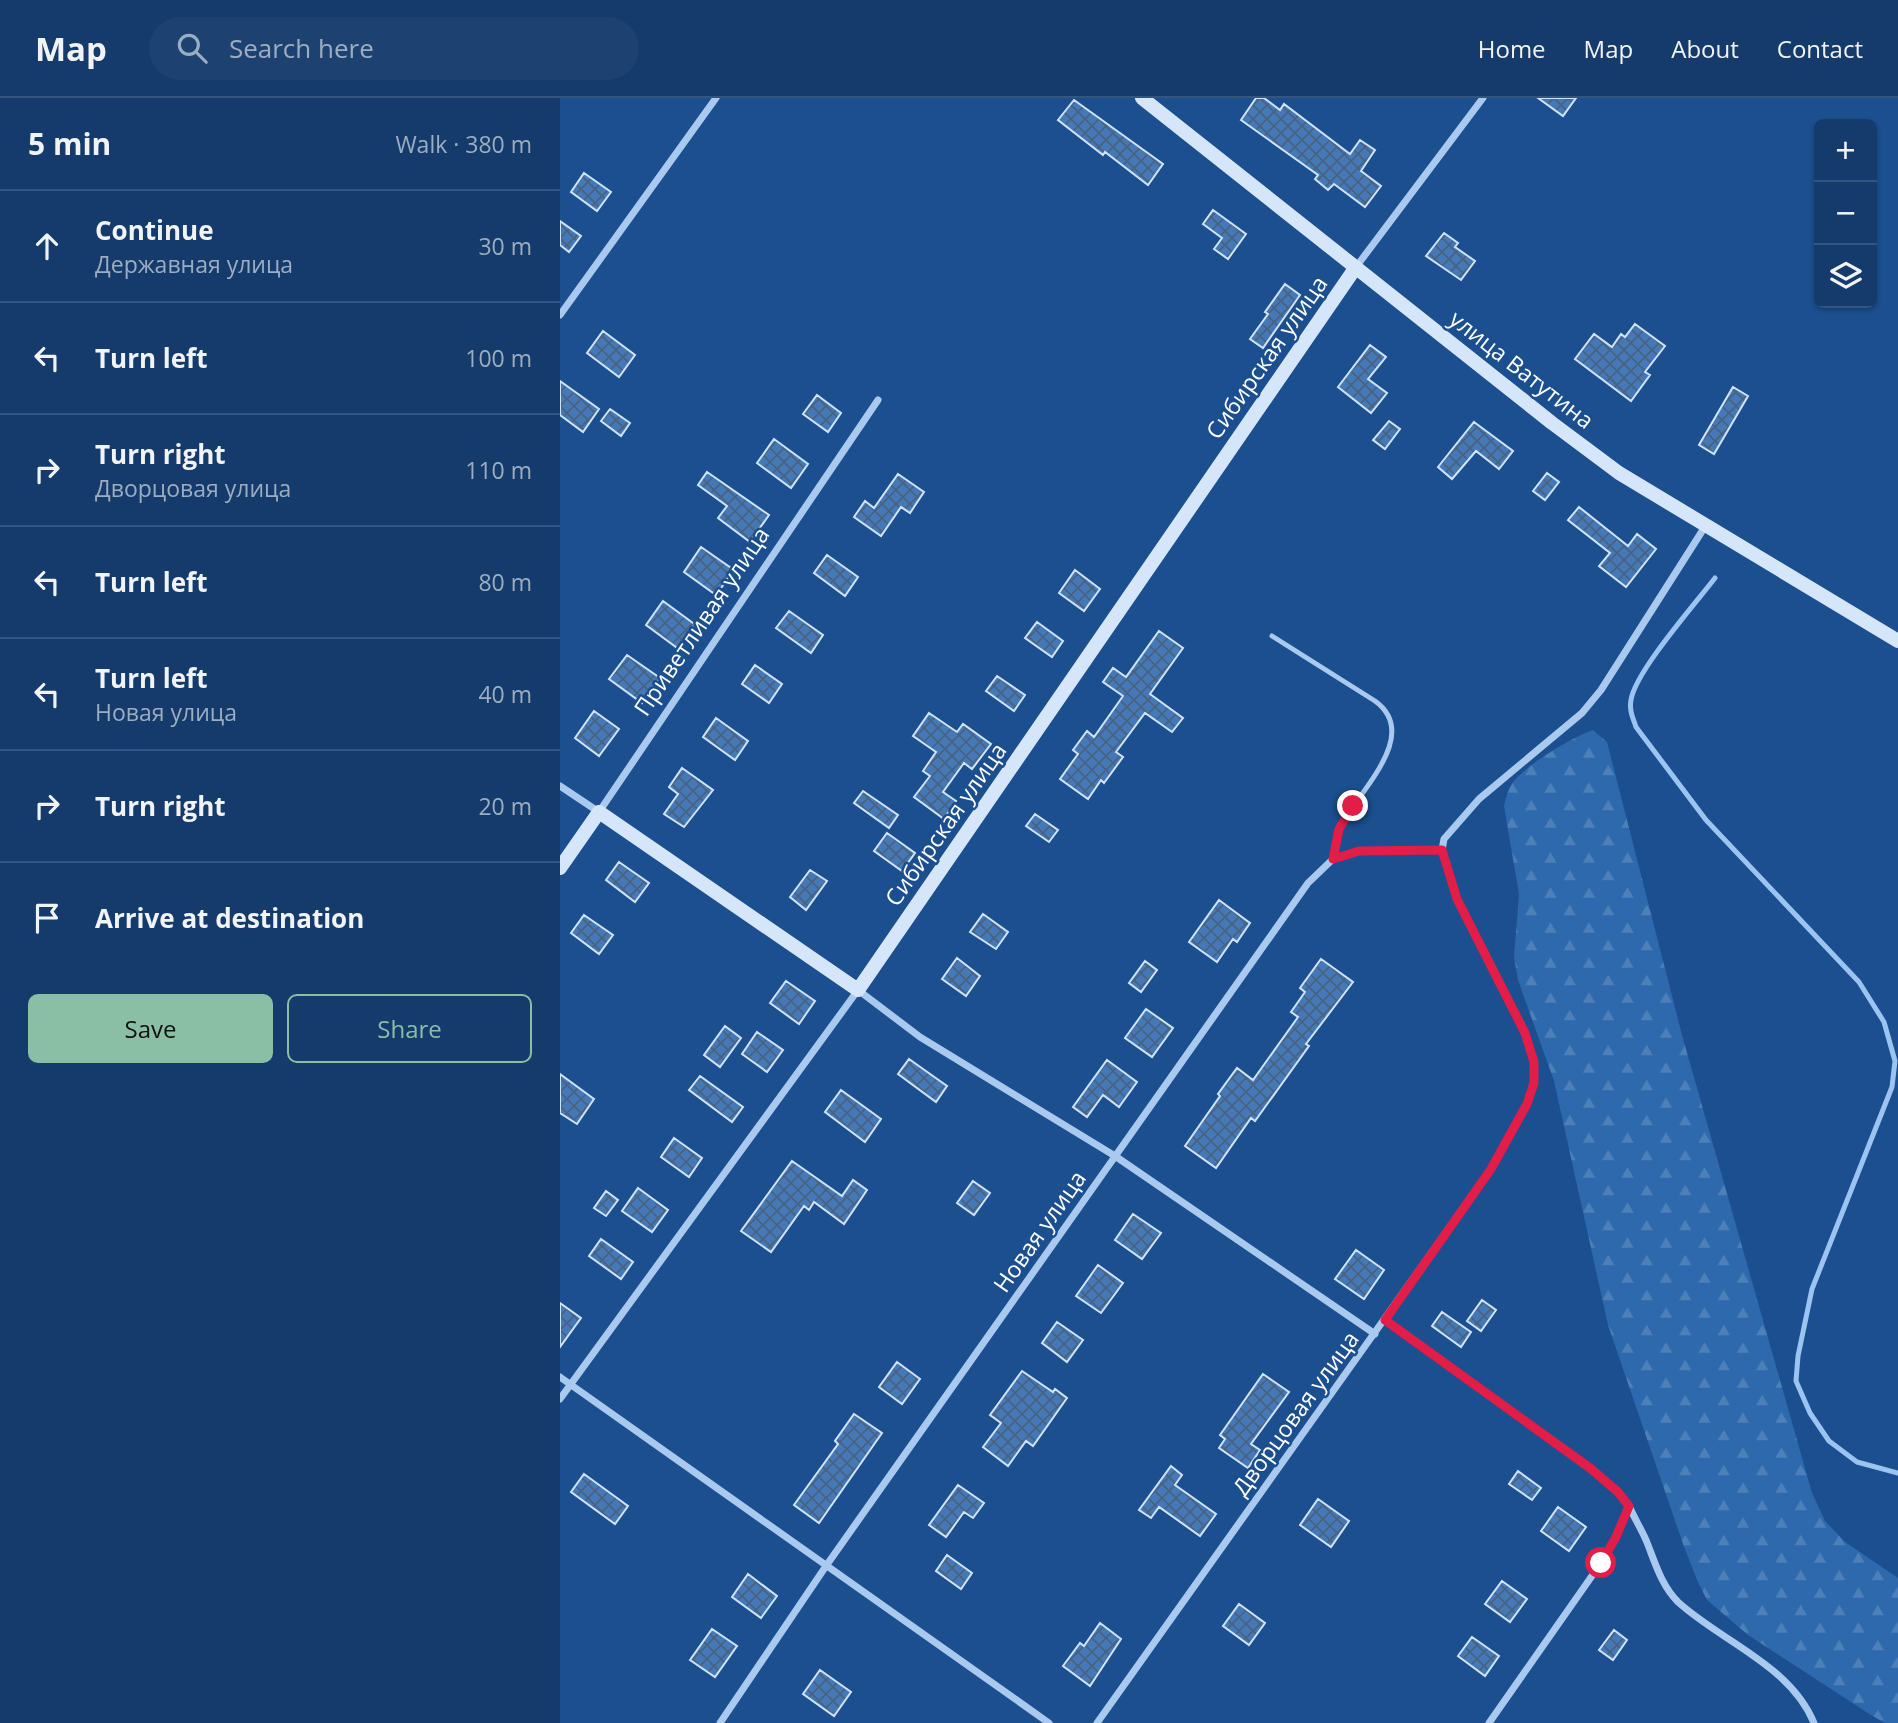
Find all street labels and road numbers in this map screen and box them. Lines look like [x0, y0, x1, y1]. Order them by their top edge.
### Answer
street label: Сибирская улица [1198, 269, 1334, 445]
street label: улица Ватутина [1443, 302, 1601, 436]
street label: Приветливая улица [626, 520, 776, 722]
street label: Сибирская улица [877, 736, 1013, 912]
street label: Новая улица [985, 1164, 1093, 1298]
street label: Дворцовая улица [1224, 1324, 1366, 1502]

